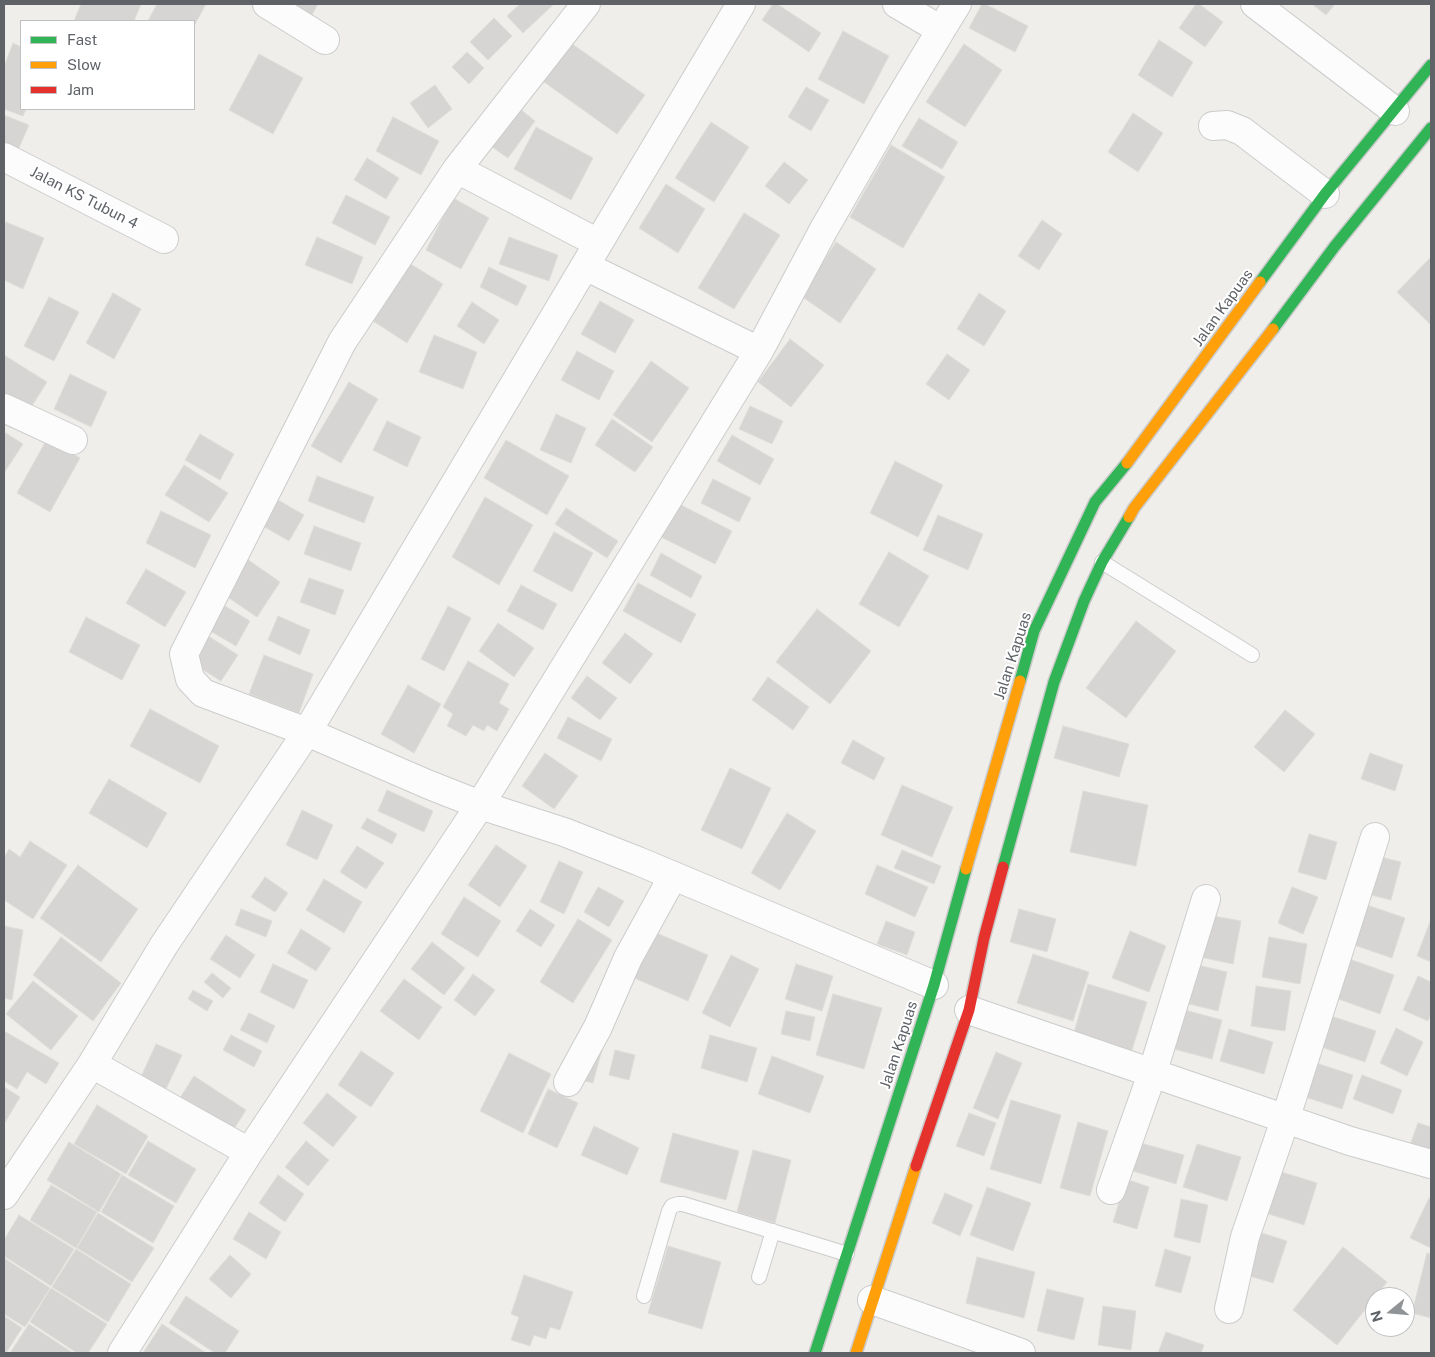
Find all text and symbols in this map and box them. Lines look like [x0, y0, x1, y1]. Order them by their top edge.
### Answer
legend [20, 20, 195, 110]
text: Fast [67, 31, 97, 48]
text: Slow [67, 56, 101, 73]
text: Jam [67, 81, 94, 98]
street label: Jalan KS Tubun 4 [27, 163, 141, 233]
street label: Jalan Kapuas [1189, 266, 1257, 350]
street label: Jalan Kapuas [990, 610, 1036, 702]
street label: Jalan Kapuas [876, 999, 922, 1091]
north arrow [1365, 1287, 1415, 1337]
text: N [1367, 1309, 1386, 1324]

